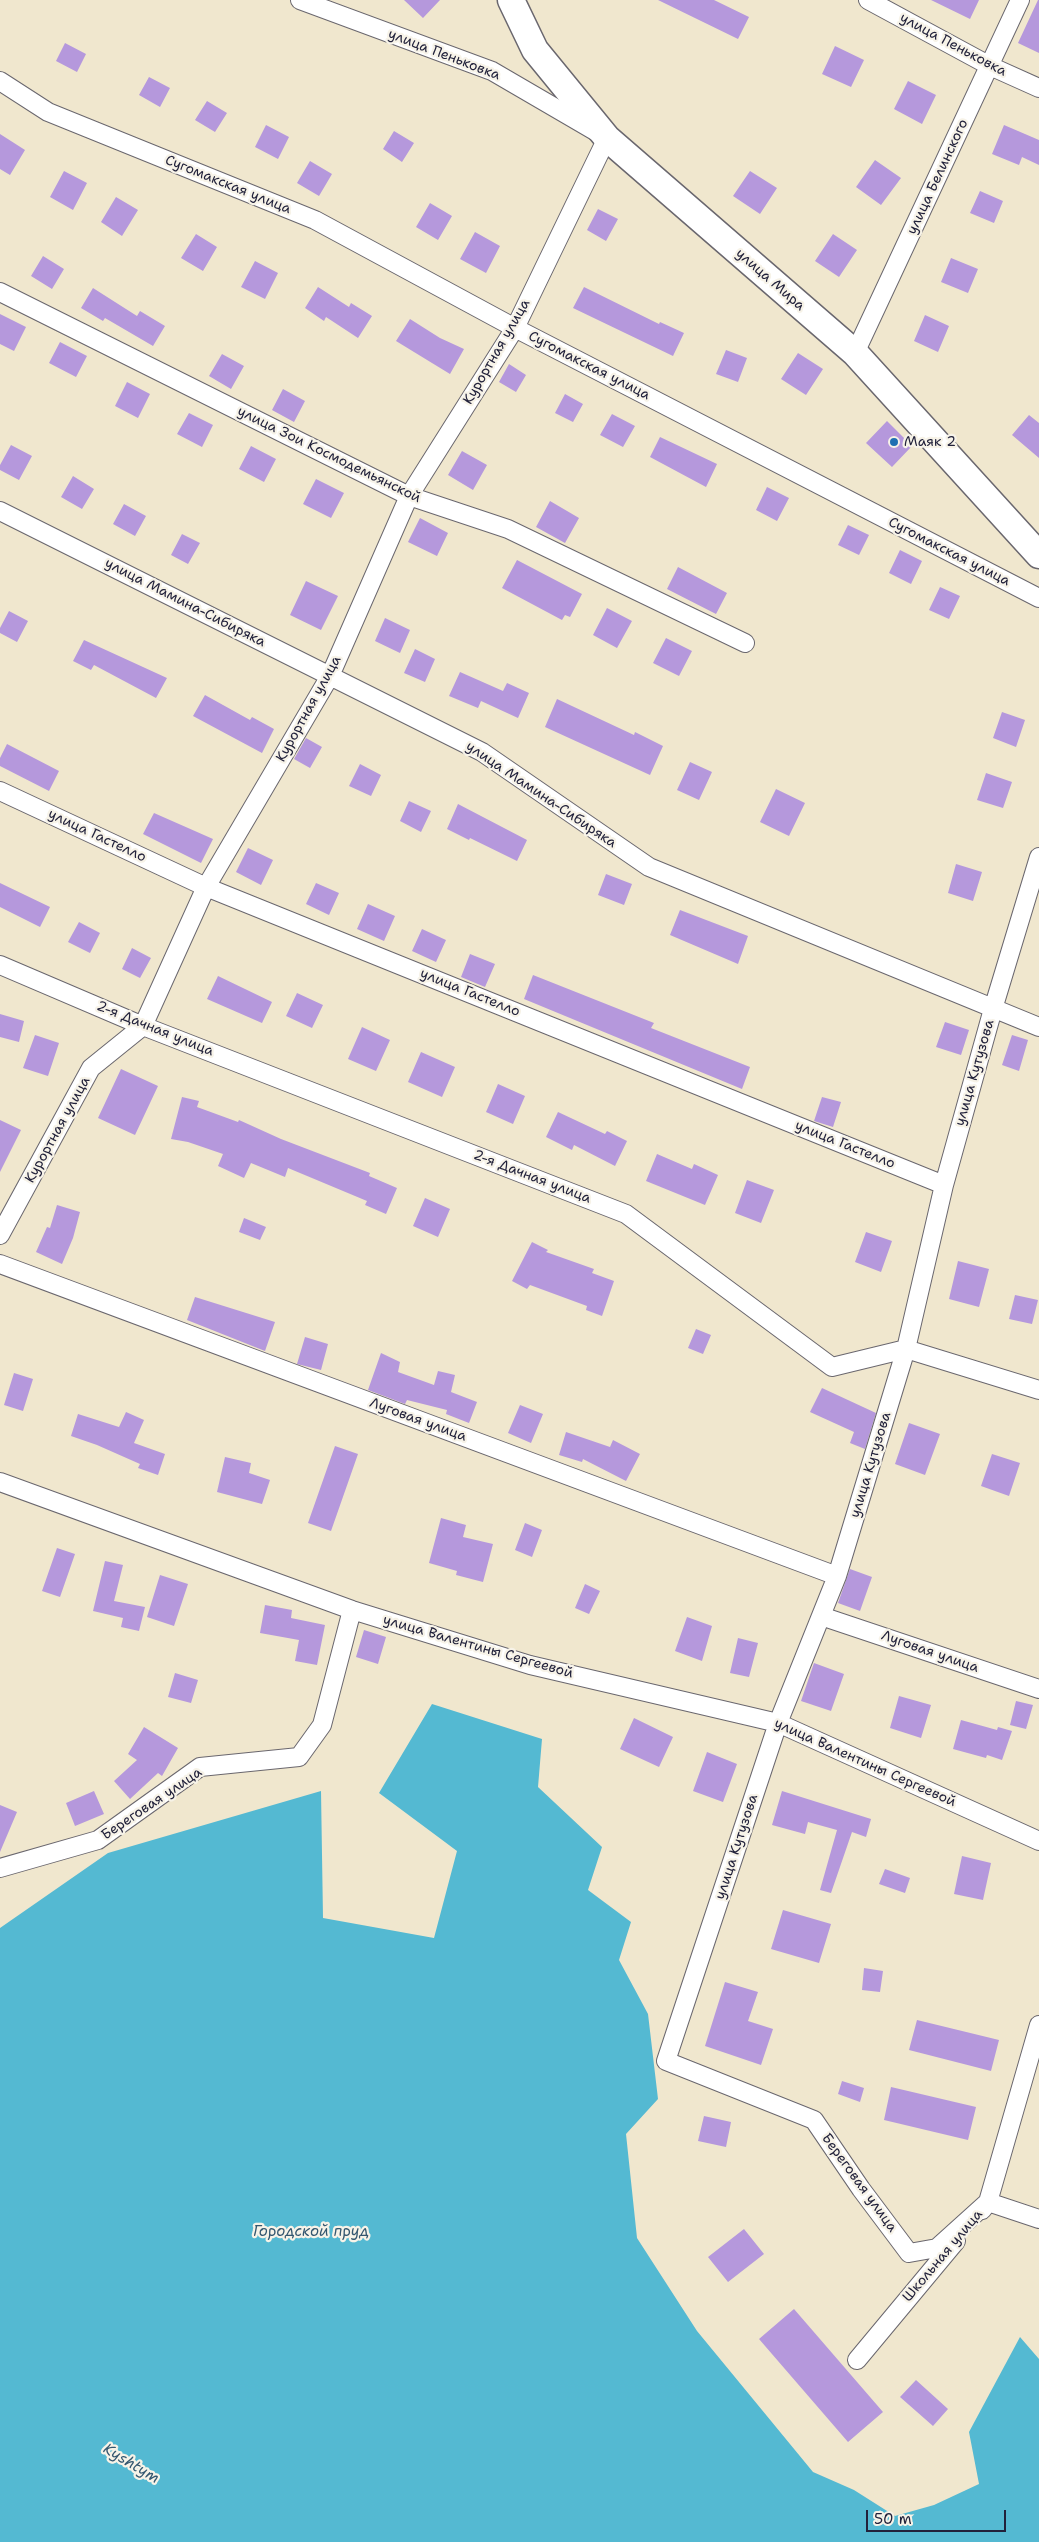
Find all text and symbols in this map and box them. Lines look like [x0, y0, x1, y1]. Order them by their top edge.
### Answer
street label: улица Пеньковка [897, 10, 1009, 80]
street label: улица Пеньковка [386, 26, 502, 84]
street label: улица Белинского [904, 117, 972, 237]
street label: Сугомакская улица [163, 152, 293, 218]
street label: улица Мира [732, 245, 808, 315]
street label: Курортная улица [460, 296, 534, 408]
street label: Сугомакская улица [525, 328, 653, 404]
street label: улица Зои Космодемьянской [234, 403, 424, 507]
place label: Маяк 2 [904, 434, 956, 450]
marker: Маяк 2 [888, 436, 900, 448]
street label: Сугомакская улица [885, 514, 1013, 590]
street label: улица Мамина-Сибиряка [102, 555, 268, 651]
street label: Курортная улица [273, 653, 345, 765]
street label: улица Мамина-Сибиряка [462, 738, 620, 852]
street label: улица Гастелло [45, 806, 149, 866]
street label: улица Гастелло [418, 965, 522, 1021]
street label: 2-я Дачная улица [94, 998, 216, 1060]
street label: улица Кутузова [952, 1018, 998, 1128]
street label: Курортная улица [22, 1074, 94, 1186]
street label: улица Гастелло [793, 1117, 897, 1173]
street label: 2-я Дачная улица [471, 1147, 593, 1207]
street label: Луговая улица [367, 1395, 469, 1445]
street label: улица Кутузова [847, 1410, 895, 1520]
street label: улица Валентины Сергеевой [381, 1612, 575, 1682]
street label: Луговая улица [879, 1627, 981, 1677]
street label: улица Валентины Сергеевой [772, 1715, 958, 1811]
street label: Береговая улица [99, 1764, 205, 1844]
street label: улица Кутузова [712, 1792, 762, 1902]
street label: Береговая улица [818, 2131, 900, 2235]
street label: Школьная улица [900, 2206, 986, 2306]
water label: Городской пруд [253, 2223, 369, 2241]
water label: Kyshtym [100, 2440, 162, 2488]
scale bar [869, 2500, 1009, 2532]
text: 50 m [874, 2509, 912, 2529]

